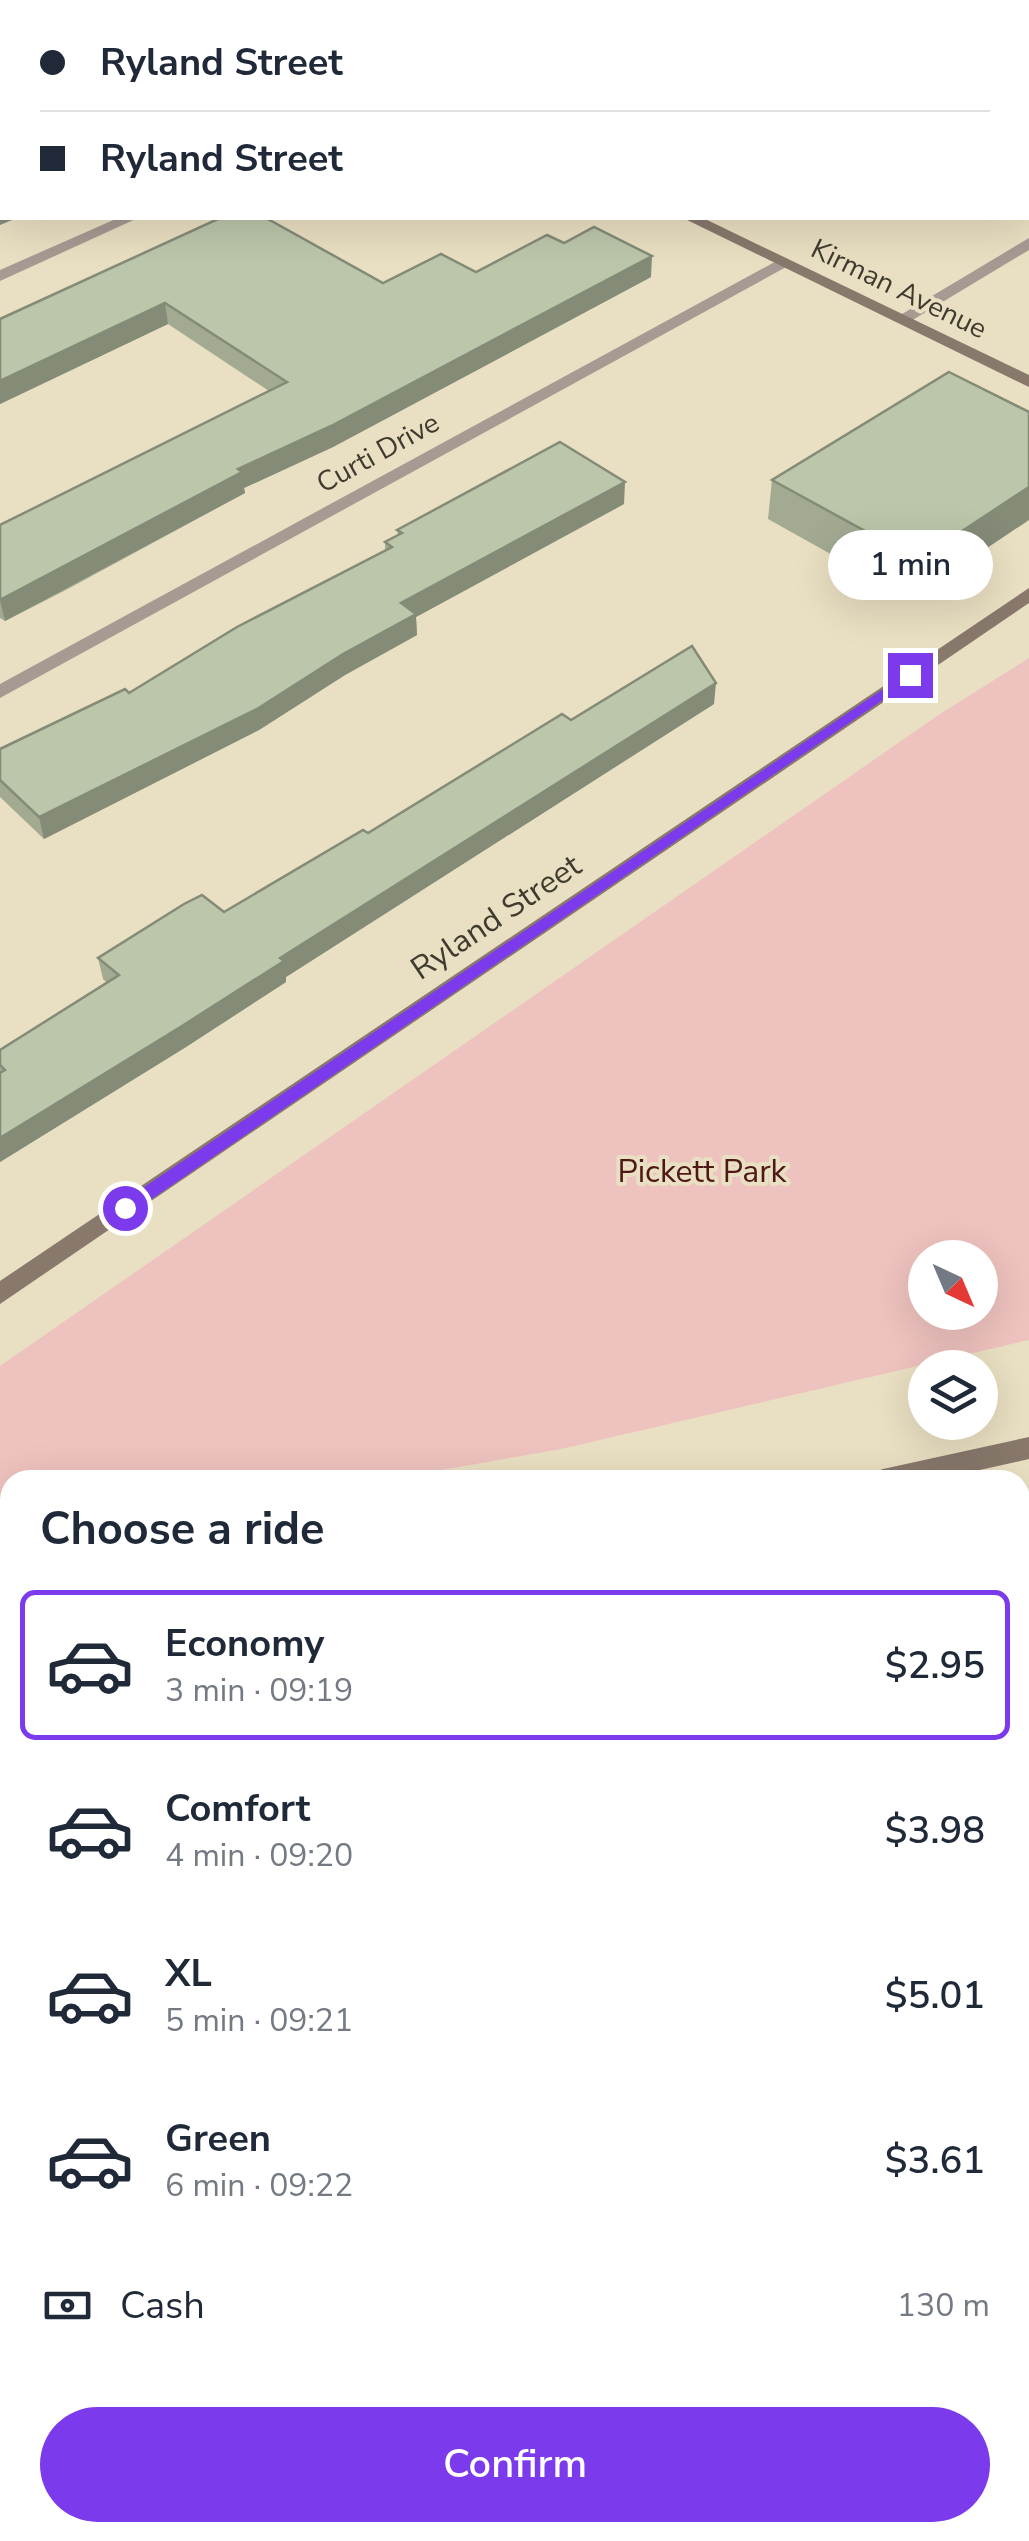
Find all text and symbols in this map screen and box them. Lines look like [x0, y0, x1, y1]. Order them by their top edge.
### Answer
text: Ryland Street [100, 37, 343, 88]
text: Ryland Street [100, 133, 343, 184]
street label: Kirman Avenue [805, 230, 993, 348]
street label: Curti Drive [310, 404, 446, 502]
callout: 1 min [828, 530, 992, 600]
text: 1 min [870, 543, 951, 586]
route end [888, 653, 933, 698]
street label: Ryland Street [402, 844, 590, 990]
park label: Pickett Park [617, 1150, 788, 1193]
route start [103, 1186, 148, 1231]
north arrow [908, 1240, 998, 1330]
map controls [908, 1240, 998, 1440]
button: layers [908, 1350, 998, 1440]
text: Choose a ride [40, 1499, 325, 1560]
text: Economy [165, 1618, 324, 1669]
icon: car [45, 1620, 135, 1710]
text: $2.95 [885, 1640, 985, 1691]
text: 3 min · 09:19 [165, 1669, 353, 1712]
text: Comfort [165, 1783, 310, 1834]
icon: car [45, 1785, 135, 1875]
text: $3.98 [885, 1805, 985, 1856]
text: 4 min · 09:20 [165, 1834, 353, 1877]
text: XL [165, 1948, 212, 1999]
icon: car [45, 1950, 135, 2040]
text: $5.01 [885, 1970, 985, 2021]
text: 5 min · 09:21 [165, 1999, 353, 2042]
text: Green [165, 2113, 271, 2164]
icon: car [45, 2115, 135, 2205]
text: $3.61 [885, 2135, 985, 2186]
text: 6 min · 09:22 [165, 2164, 353, 2207]
icon: cash [40, 2278, 95, 2333]
text: Cash [120, 2280, 205, 2331]
text: 130 m [897, 2284, 990, 2327]
button: Confirm [40, 2407, 990, 2522]

